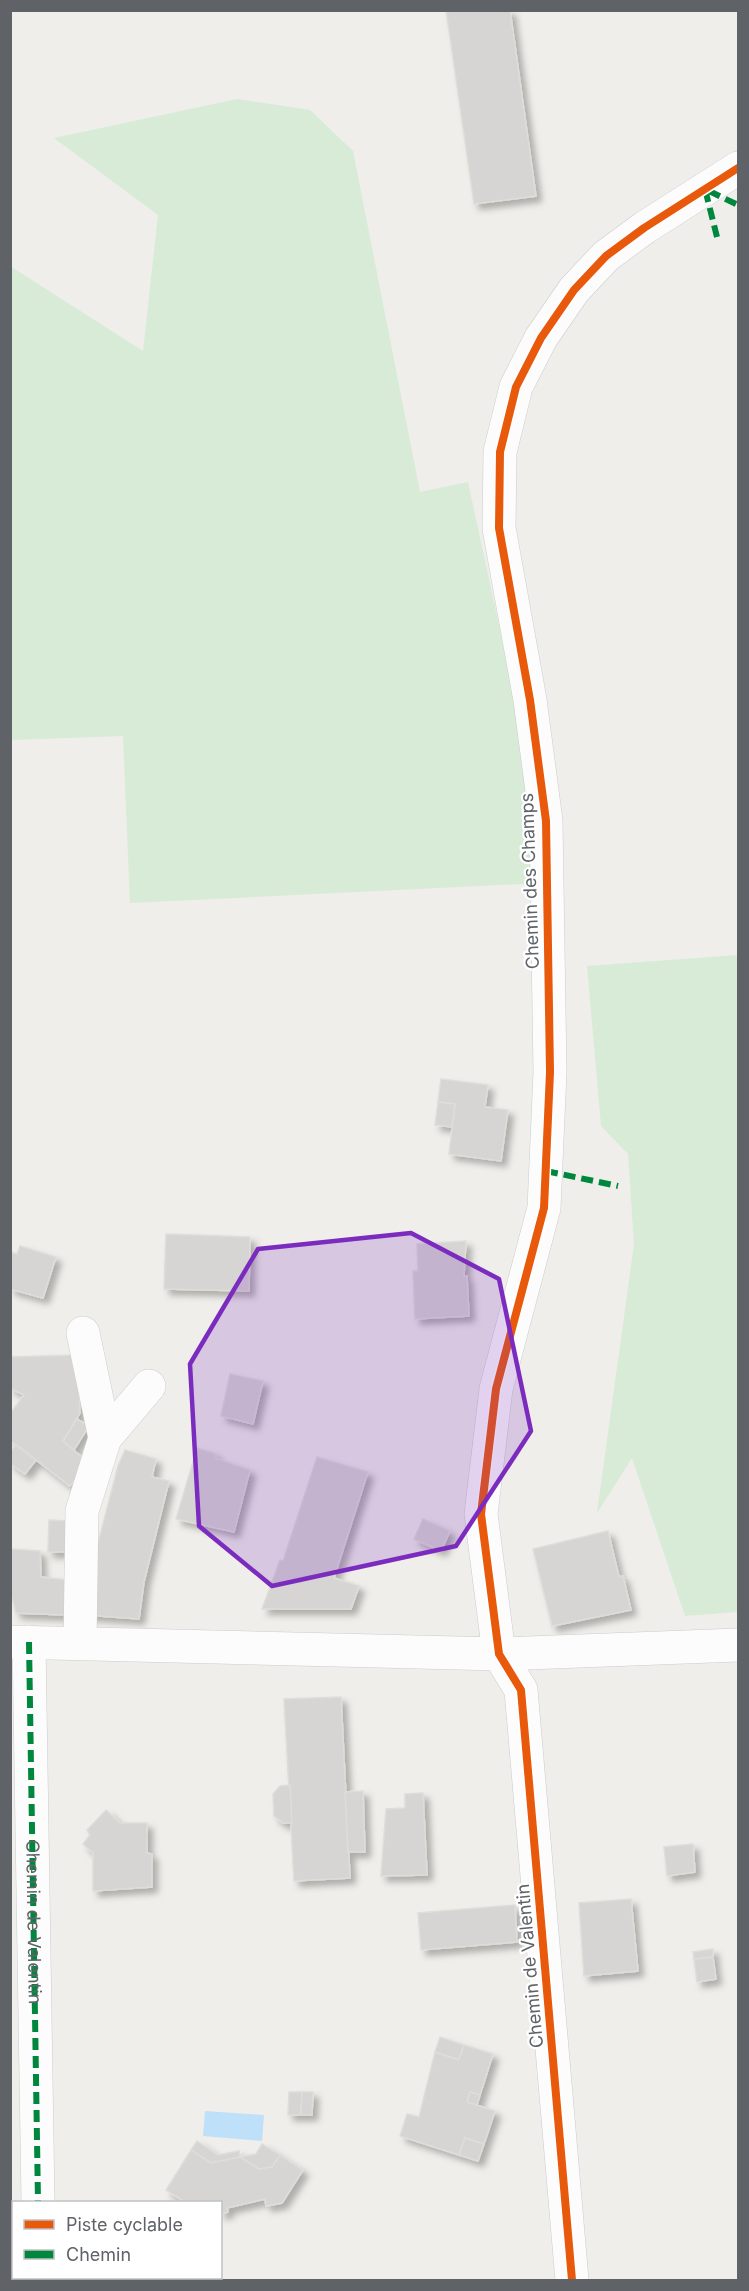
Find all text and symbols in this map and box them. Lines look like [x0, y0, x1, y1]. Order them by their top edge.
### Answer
street label: Chemin des Champs [516, 793, 543, 970]
street label: Chemin de Valentin [22, 1839, 46, 2004]
street label: Chemin de Valentin [512, 1883, 547, 2049]
legend [12, 2201, 222, 2279]
text: Piste cyclable [66, 2214, 183, 2235]
text: Chemin [66, 2244, 131, 2265]

